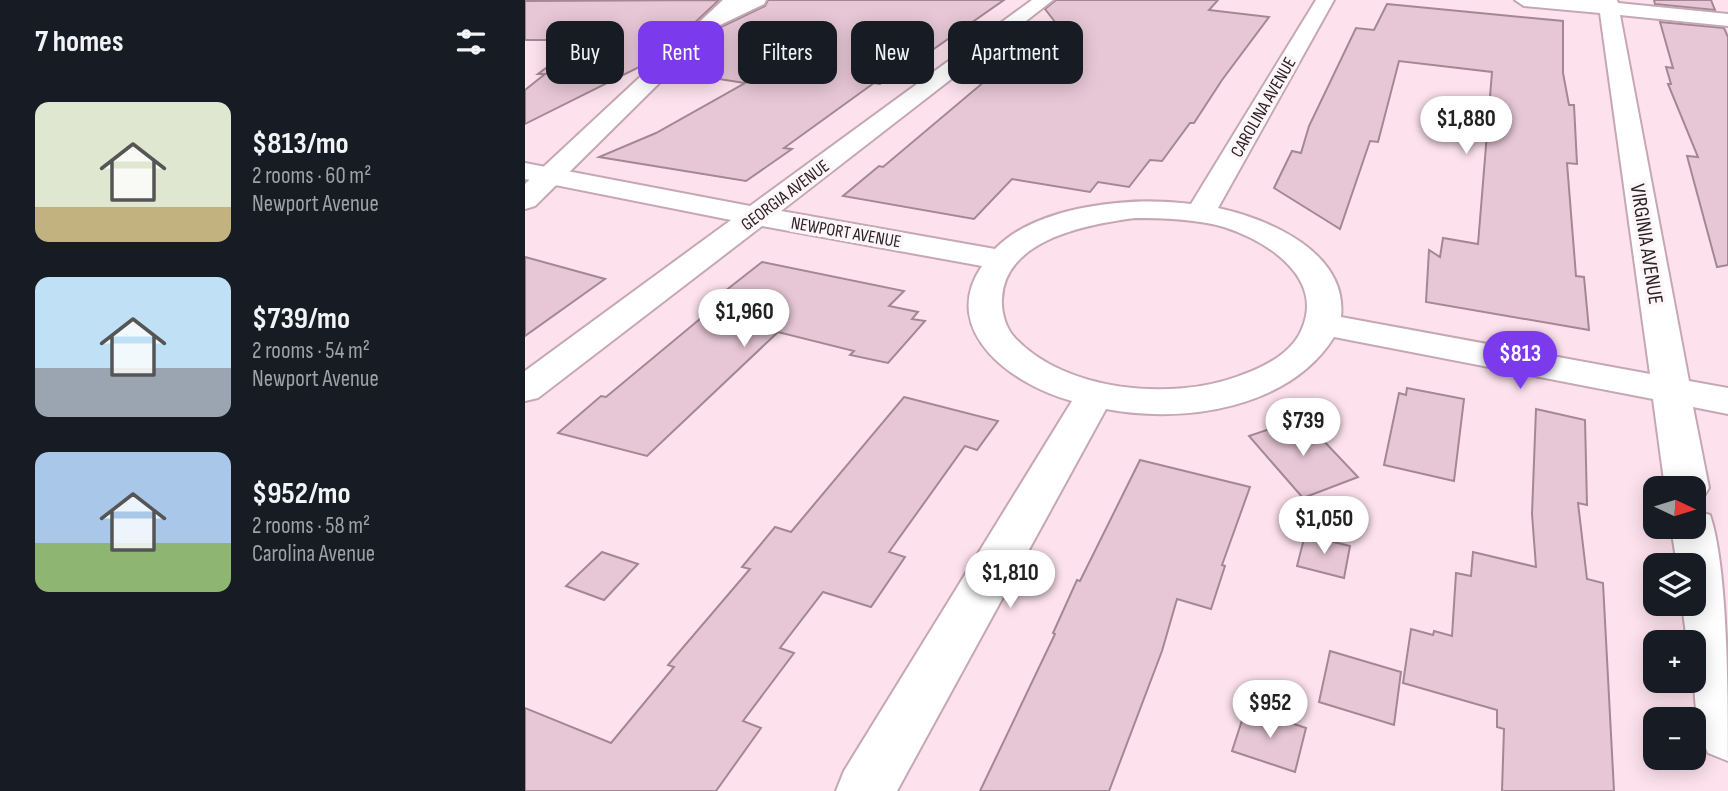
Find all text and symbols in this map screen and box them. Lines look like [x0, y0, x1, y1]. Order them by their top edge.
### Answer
chip: Buy [546, 21, 624, 84]
chip: Rent [638, 21, 724, 84]
chip: Filters [738, 21, 837, 84]
chip: New [851, 21, 934, 84]
chip: Apartment [948, 21, 1083, 84]
icon: filters [452, 23, 490, 61]
text: 7 homes [35, 24, 123, 60]
street label: CAROLINA AVENUE [1226, 54, 1300, 161]
pin: $1,880 [1409, 96, 1523, 156]
text: $1,880 [1436, 105, 1496, 133]
text: $813/mo [252, 126, 349, 162]
icon: home [91, 130, 175, 214]
street label: GEORGIA AVENUE [737, 156, 833, 235]
text: 2 rooms · 60 m² [252, 162, 371, 190]
street label: VIRGINIA AVENUE [1625, 182, 1668, 306]
text: Newport Avenue [252, 190, 379, 218]
street label: NEWPORT AVENUE [789, 212, 903, 252]
pin: $1,960 [687, 290, 801, 349]
text: $1,960 [714, 298, 774, 326]
text: $739/mo [252, 301, 350, 337]
icon: home [91, 305, 175, 389]
pin: $813 [1479, 332, 1561, 391]
text: 2 rooms · 54 m² [252, 337, 370, 365]
text: $813 [1499, 340, 1541, 368]
text: Newport Avenue [252, 365, 379, 393]
pin: $739 [1262, 398, 1344, 458]
text: $739 [1281, 407, 1325, 435]
text: $952/mo [252, 476, 351, 512]
north arrow [1643, 476, 1706, 539]
map controls [1643, 476, 1706, 770]
icon: home [91, 480, 175, 564]
pin: $1,050 [1267, 496, 1381, 556]
text: $1,050 [1295, 505, 1353, 533]
text: 2 rooms · 58 m² [252, 512, 370, 540]
text: Carolina Avenue [252, 540, 375, 568]
pin: $1,810 [953, 550, 1067, 610]
button: layers [1643, 553, 1706, 616]
text: $1,810 [981, 559, 1039, 587]
button: + [1643, 630, 1706, 693]
pin: $952 [1229, 680, 1311, 740]
text: $952 [1249, 689, 1291, 717]
button: − [1643, 707, 1706, 770]

